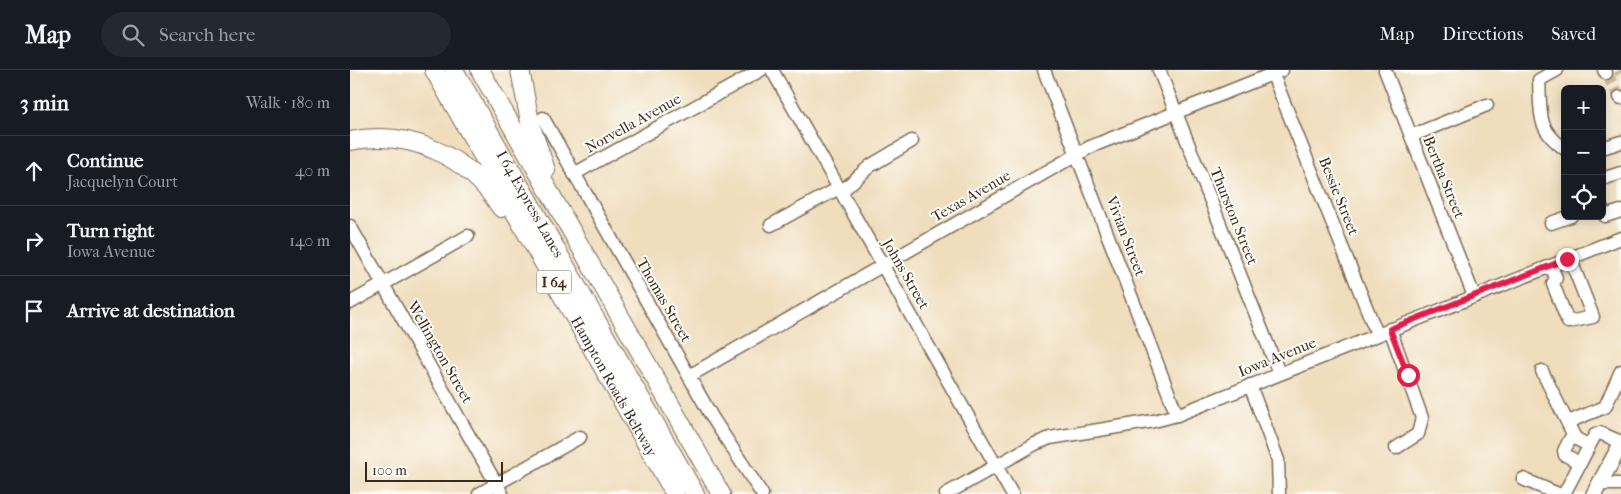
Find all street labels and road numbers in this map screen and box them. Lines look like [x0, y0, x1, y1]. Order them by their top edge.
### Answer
street label: Norvella Avenue [582, 89, 684, 157]
street label: Bertha Street [1419, 133, 1469, 221]
street label: I 64 Express Lanes [493, 147, 568, 261]
street label: Bessie Street [1315, 154, 1363, 238]
street label: Thurston Street [1206, 165, 1262, 268]
street label: Texas Avenue [928, 166, 1014, 226]
street label: Vivian Street [1102, 192, 1150, 279]
street label: Johns Street [878, 235, 934, 313]
street label: Thomas Street [633, 255, 696, 346]
road number: I 64 [536, 270, 572, 293]
street label: Wellington Street [403, 297, 477, 407]
street label: Hampton Roads Beltway [567, 313, 661, 461]
street label: Iowa Avenue [1235, 333, 1319, 381]

